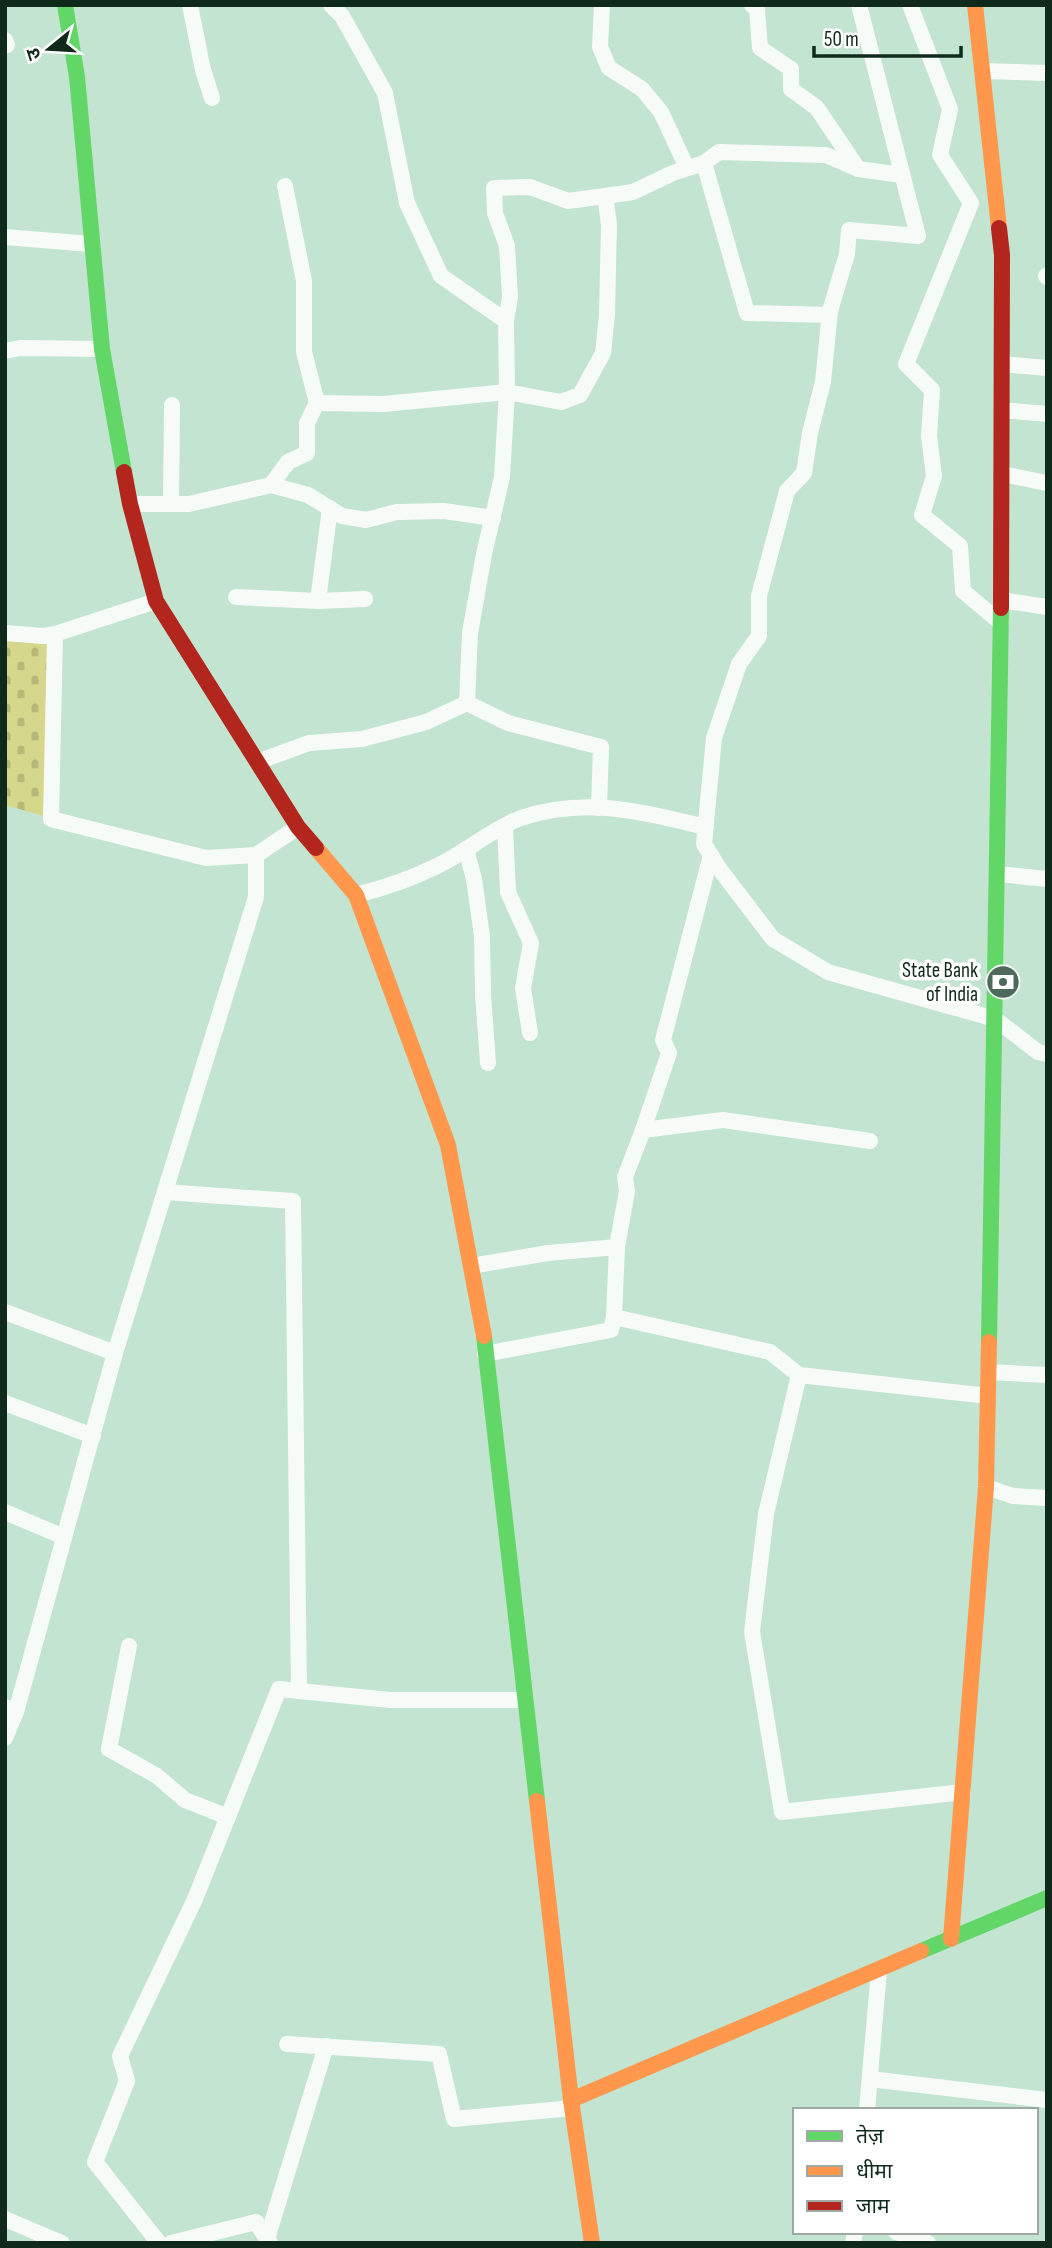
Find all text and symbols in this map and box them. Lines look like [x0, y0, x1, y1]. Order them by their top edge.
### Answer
north arrow [14, 14, 84, 84]
scale bar [814, 14, 961, 58]
text: 50 m [824, 27, 859, 52]
text: उ [21, 44, 47, 63]
place label: State Bank of India [902, 958, 978, 1007]
bank icon: State Bank of India [984, 963, 1022, 1001]
legend [793, 2108, 1038, 2234]
text: तेज़ [856, 2124, 884, 2149]
text: धीमा [856, 2159, 893, 2184]
text: जाम [856, 2194, 890, 2219]

